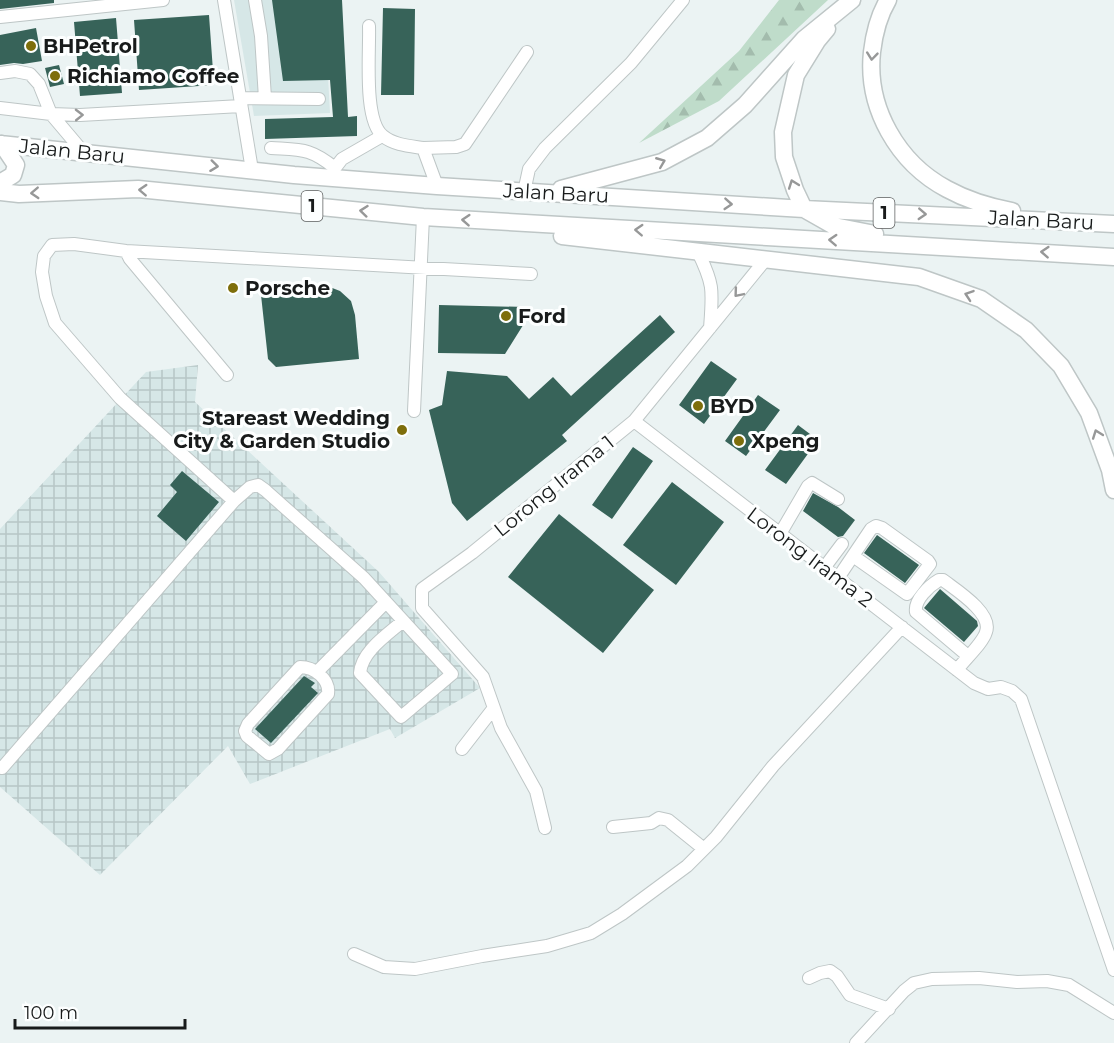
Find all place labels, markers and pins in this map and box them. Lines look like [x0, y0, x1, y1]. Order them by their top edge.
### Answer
place label: BHPetrol [43, 34, 138, 58]
marker: BHPetrol [24, 39, 38, 53]
place label: Richiamo Coffee [67, 64, 239, 88]
marker: Richiamo Coffee [48, 69, 62, 83]
place label: Porsche [245, 276, 330, 300]
marker: Porsche [226, 281, 240, 295]
place label: Ford [518, 304, 566, 328]
marker: Ford [499, 309, 513, 323]
place label: BYD [710, 394, 754, 418]
marker: BYD [691, 399, 705, 413]
place label: Stareast Wedding City & Garden Studio [173, 406, 390, 453]
marker: Stareast Wedding City & Garden Studio [395, 423, 409, 437]
place label: Xpeng [751, 429, 819, 453]
marker: Xpeng [732, 434, 746, 448]

